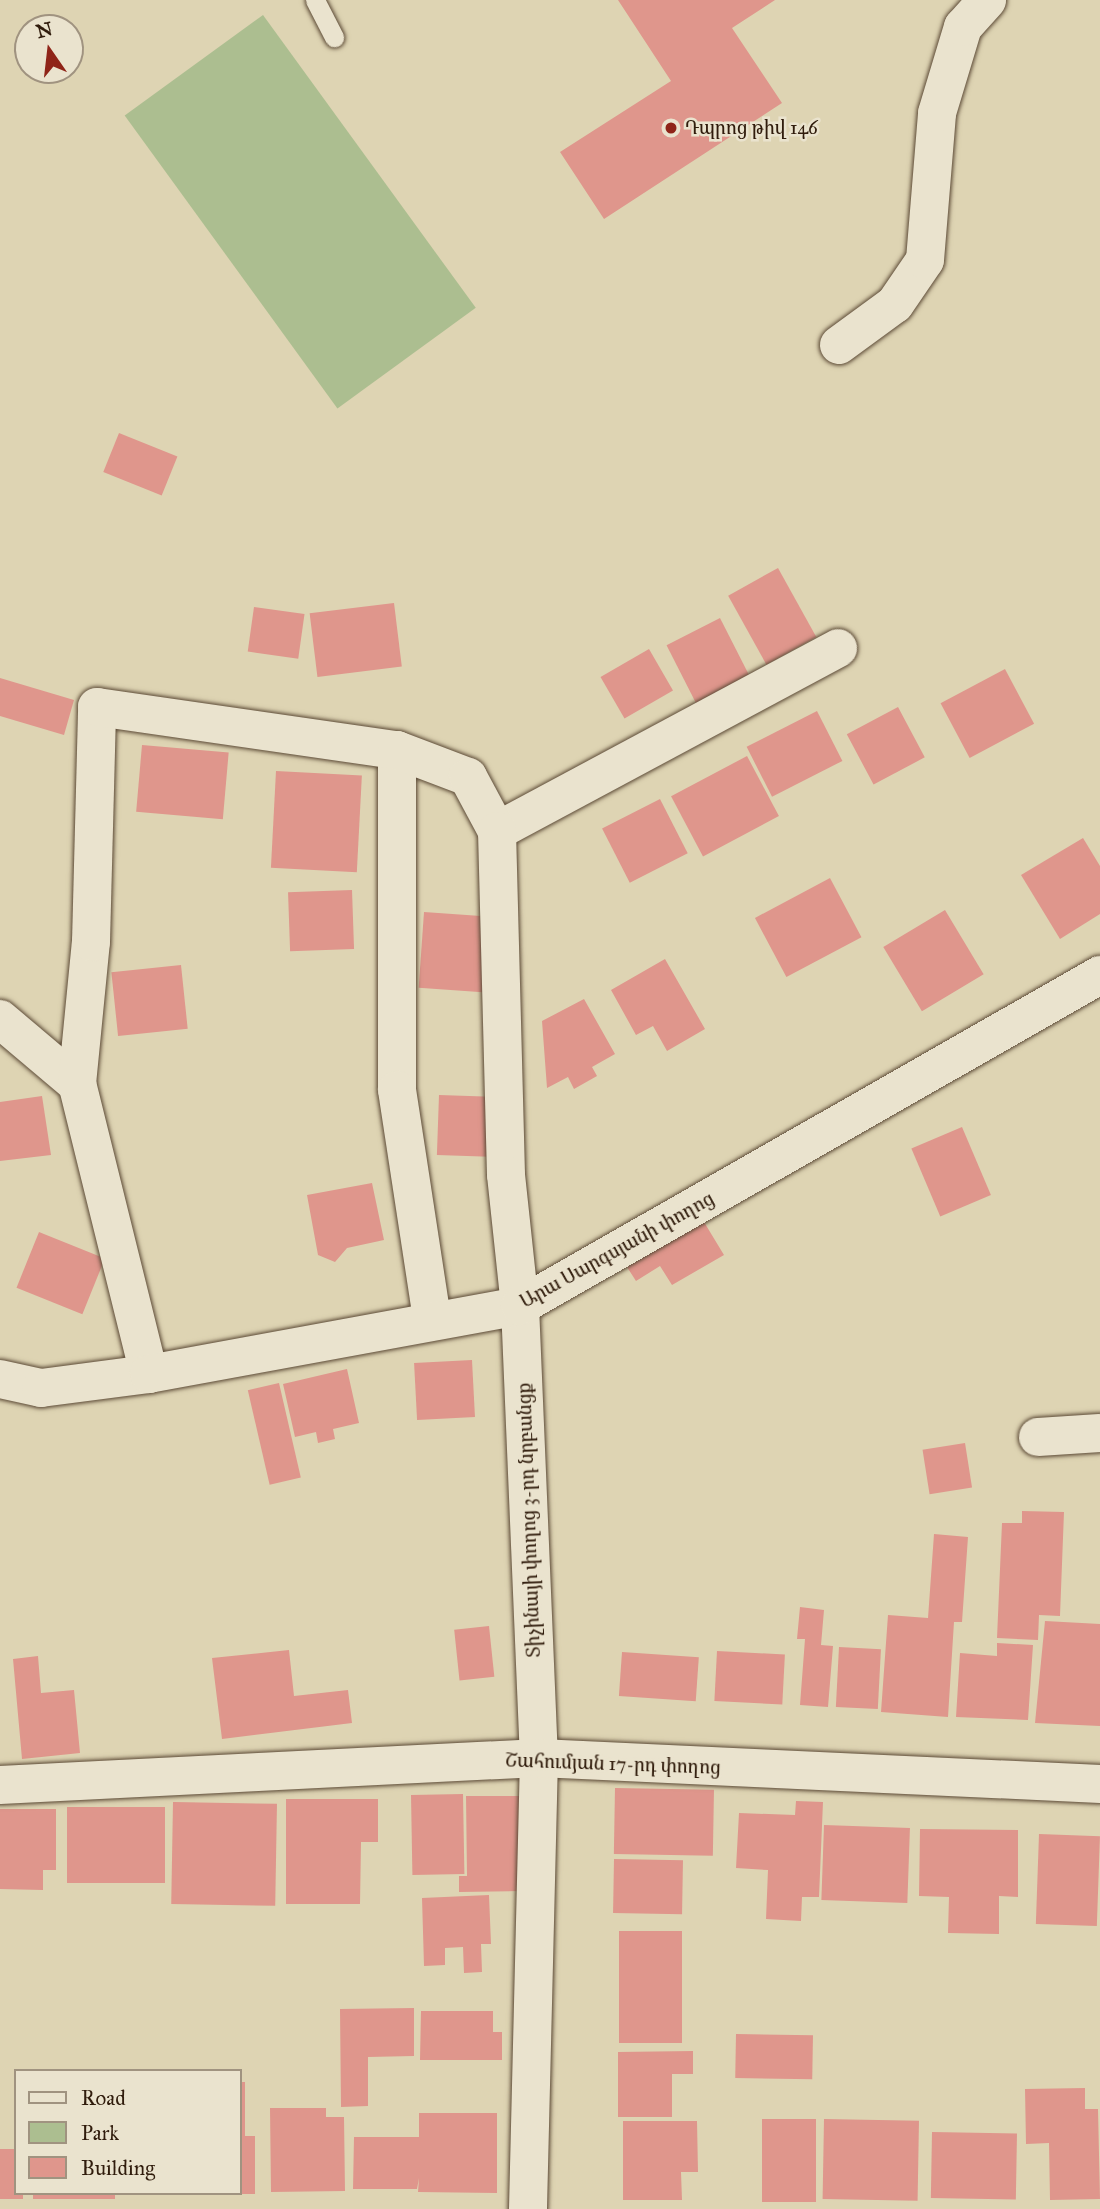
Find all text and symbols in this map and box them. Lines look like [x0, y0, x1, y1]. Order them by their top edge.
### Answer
north arrow [14, 14, 84, 84]
text: N [34, 17, 55, 43]
place label: Դպրոց թիվ 146 [685, 117, 818, 139]
marker: Դպրոց թիվ 146 [663, 120, 679, 136]
street label: Արա Սարգսյանի փողոց [516, 1187, 718, 1313]
street label: Տիչինայի փողոց 3-րդ նրբանցք [513, 1382, 545, 1658]
street label: Շահումյան 17-րդ փողոց [505, 1749, 721, 1779]
legend [14, 2069, 242, 2195]
text: Road [81, 2085, 126, 2111]
text: Park [81, 2120, 119, 2146]
text: Building [81, 2155, 155, 2181]

